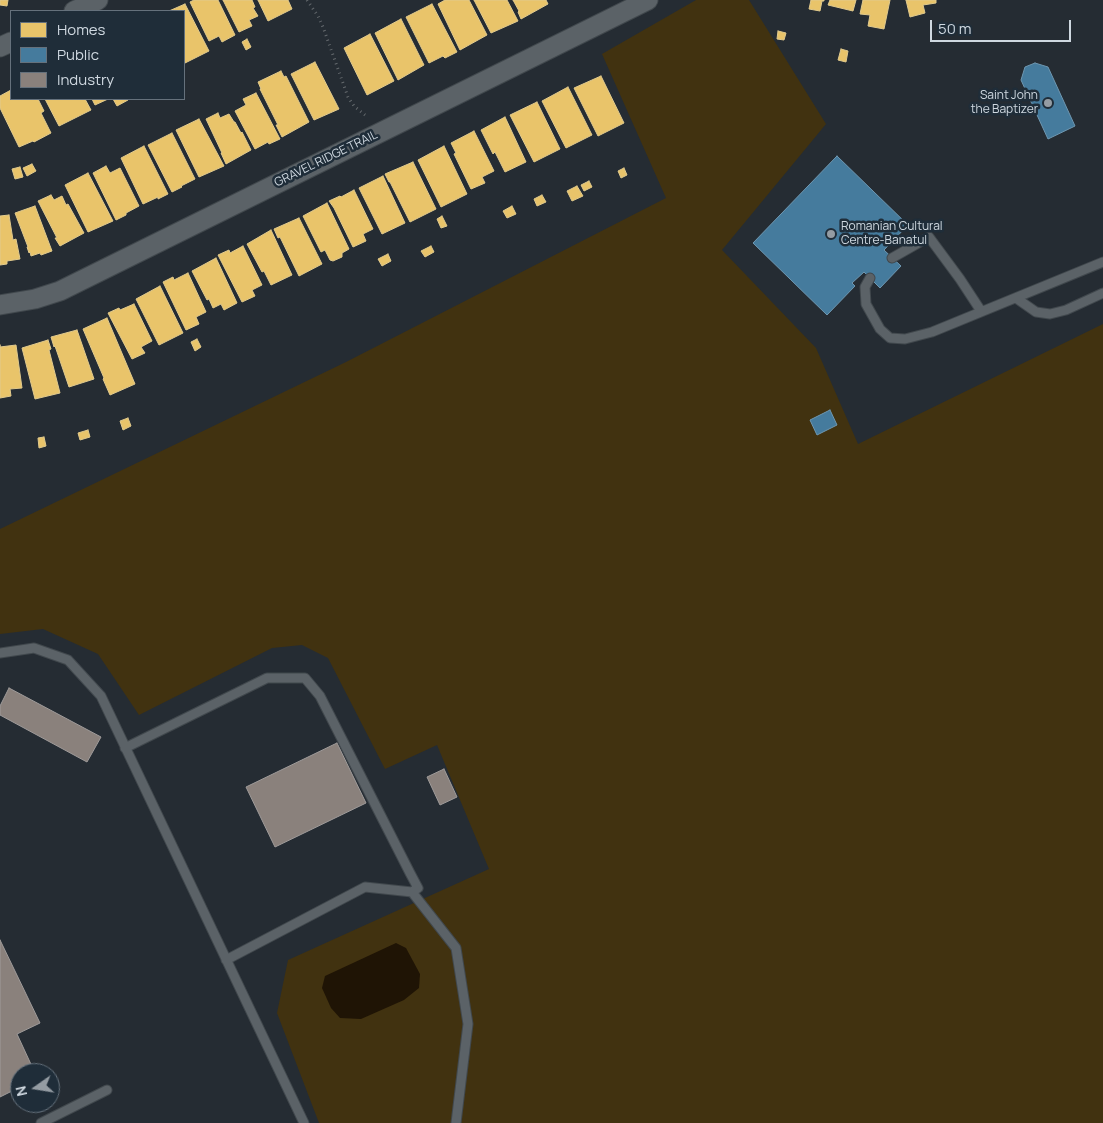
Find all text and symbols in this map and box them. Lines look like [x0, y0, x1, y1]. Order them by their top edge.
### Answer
legend [10, 10, 185, 100]
scale bar [933, 10, 1074, 42]
text: 50 m [938, 18, 972, 39]
text: Homes [57, 19, 105, 40]
text: Public [57, 44, 99, 65]
text: Industry [57, 69, 114, 90]
place label: Saint John the Baptizer [971, 89, 1038, 117]
marker: Saint John the Baptizer [1042, 97, 1054, 109]
street label: GRAVEL RIDGE TRAIL [272, 128, 380, 190]
place label: Romanian Cultural Centre-Banatul [841, 220, 943, 248]
marker: Romanian Cultural Centre-Banatul [825, 228, 837, 240]
north arrow [10, 1063, 60, 1113]
text: N [10, 1084, 31, 1098]

